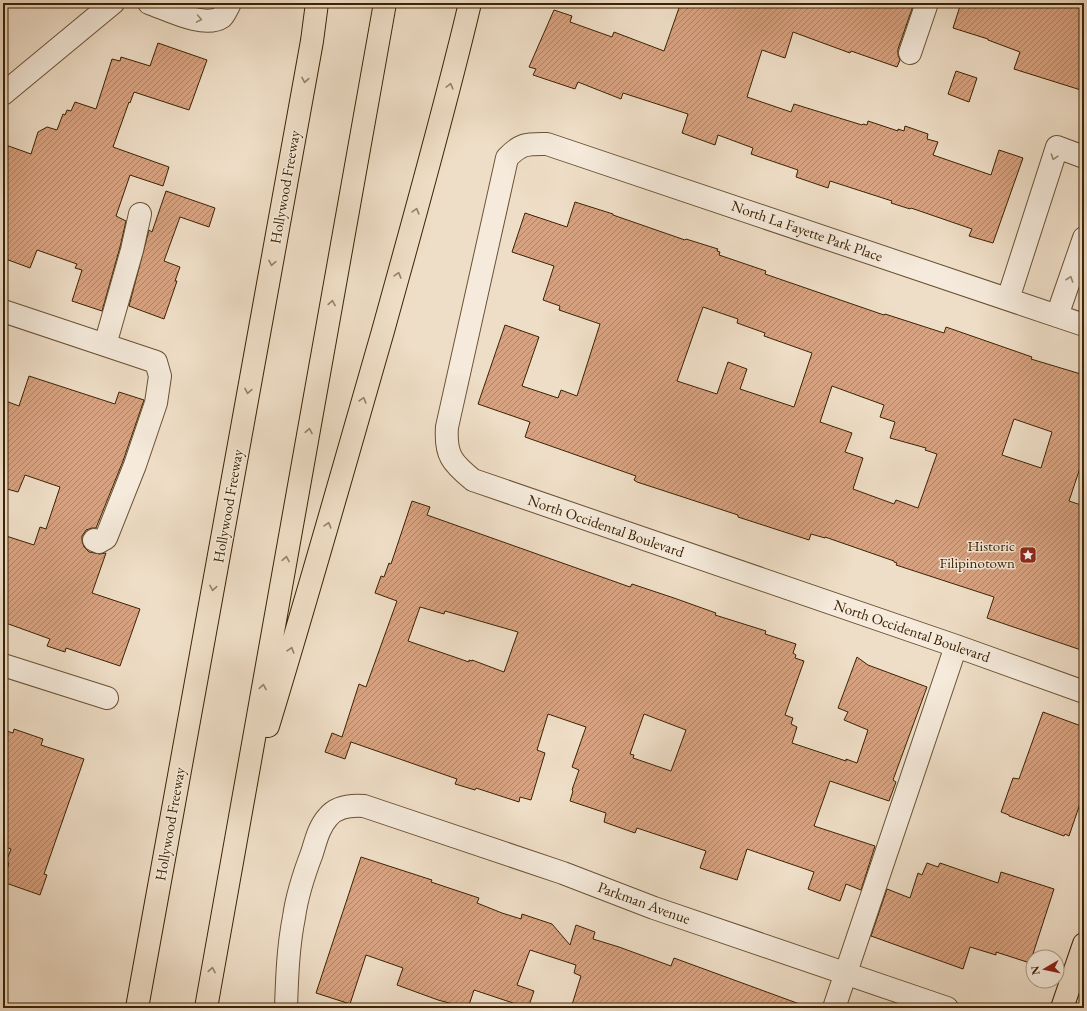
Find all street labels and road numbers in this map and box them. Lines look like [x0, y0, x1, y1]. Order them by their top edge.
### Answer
street label: Hollywood Freeway [265, 128, 304, 245]
street label: North La Fayette Park Place [729, 196, 886, 265]
street label: Hollywood Freeway [208, 447, 247, 564]
street label: North Occidental Boulevard [526, 490, 687, 561]
street label: North Occidental Boulevard [832, 595, 993, 666]
street label: Hollywood Freeway [150, 765, 189, 882]
street label: Parkman Avenue [595, 877, 693, 928]

